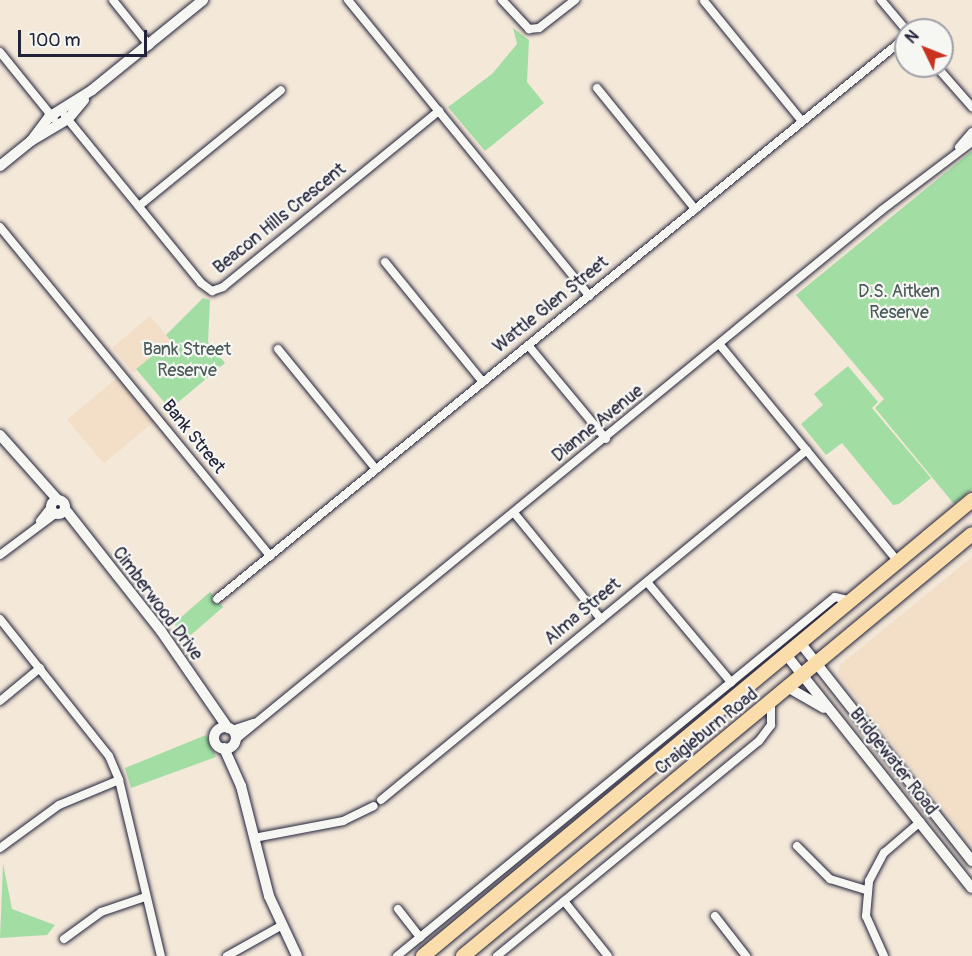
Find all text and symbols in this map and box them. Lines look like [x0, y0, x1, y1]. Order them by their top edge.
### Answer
scale bar [21, 18, 150, 56]
north arrow [894, 18, 954, 78]
text: N [901, 26, 923, 48]
text: 100 m [29, 29, 81, 52]
street label: Beacon Hills Crescent [209, 159, 351, 279]
street label: Wattle Glen Street [489, 252, 613, 358]
park label: D.S. Aitken Reserve [858, 282, 940, 324]
park label: Bank Street Reserve [143, 340, 231, 382]
street label: Dianne Avenue [548, 381, 648, 467]
street label: Bank Street [157, 396, 229, 478]
street label: Cimberwood Drive [107, 543, 207, 665]
street label: Alma Street [540, 574, 626, 650]
street label: Craigieburn Road [651, 684, 763, 780]
street label: Bridgewater Road [844, 704, 942, 820]

